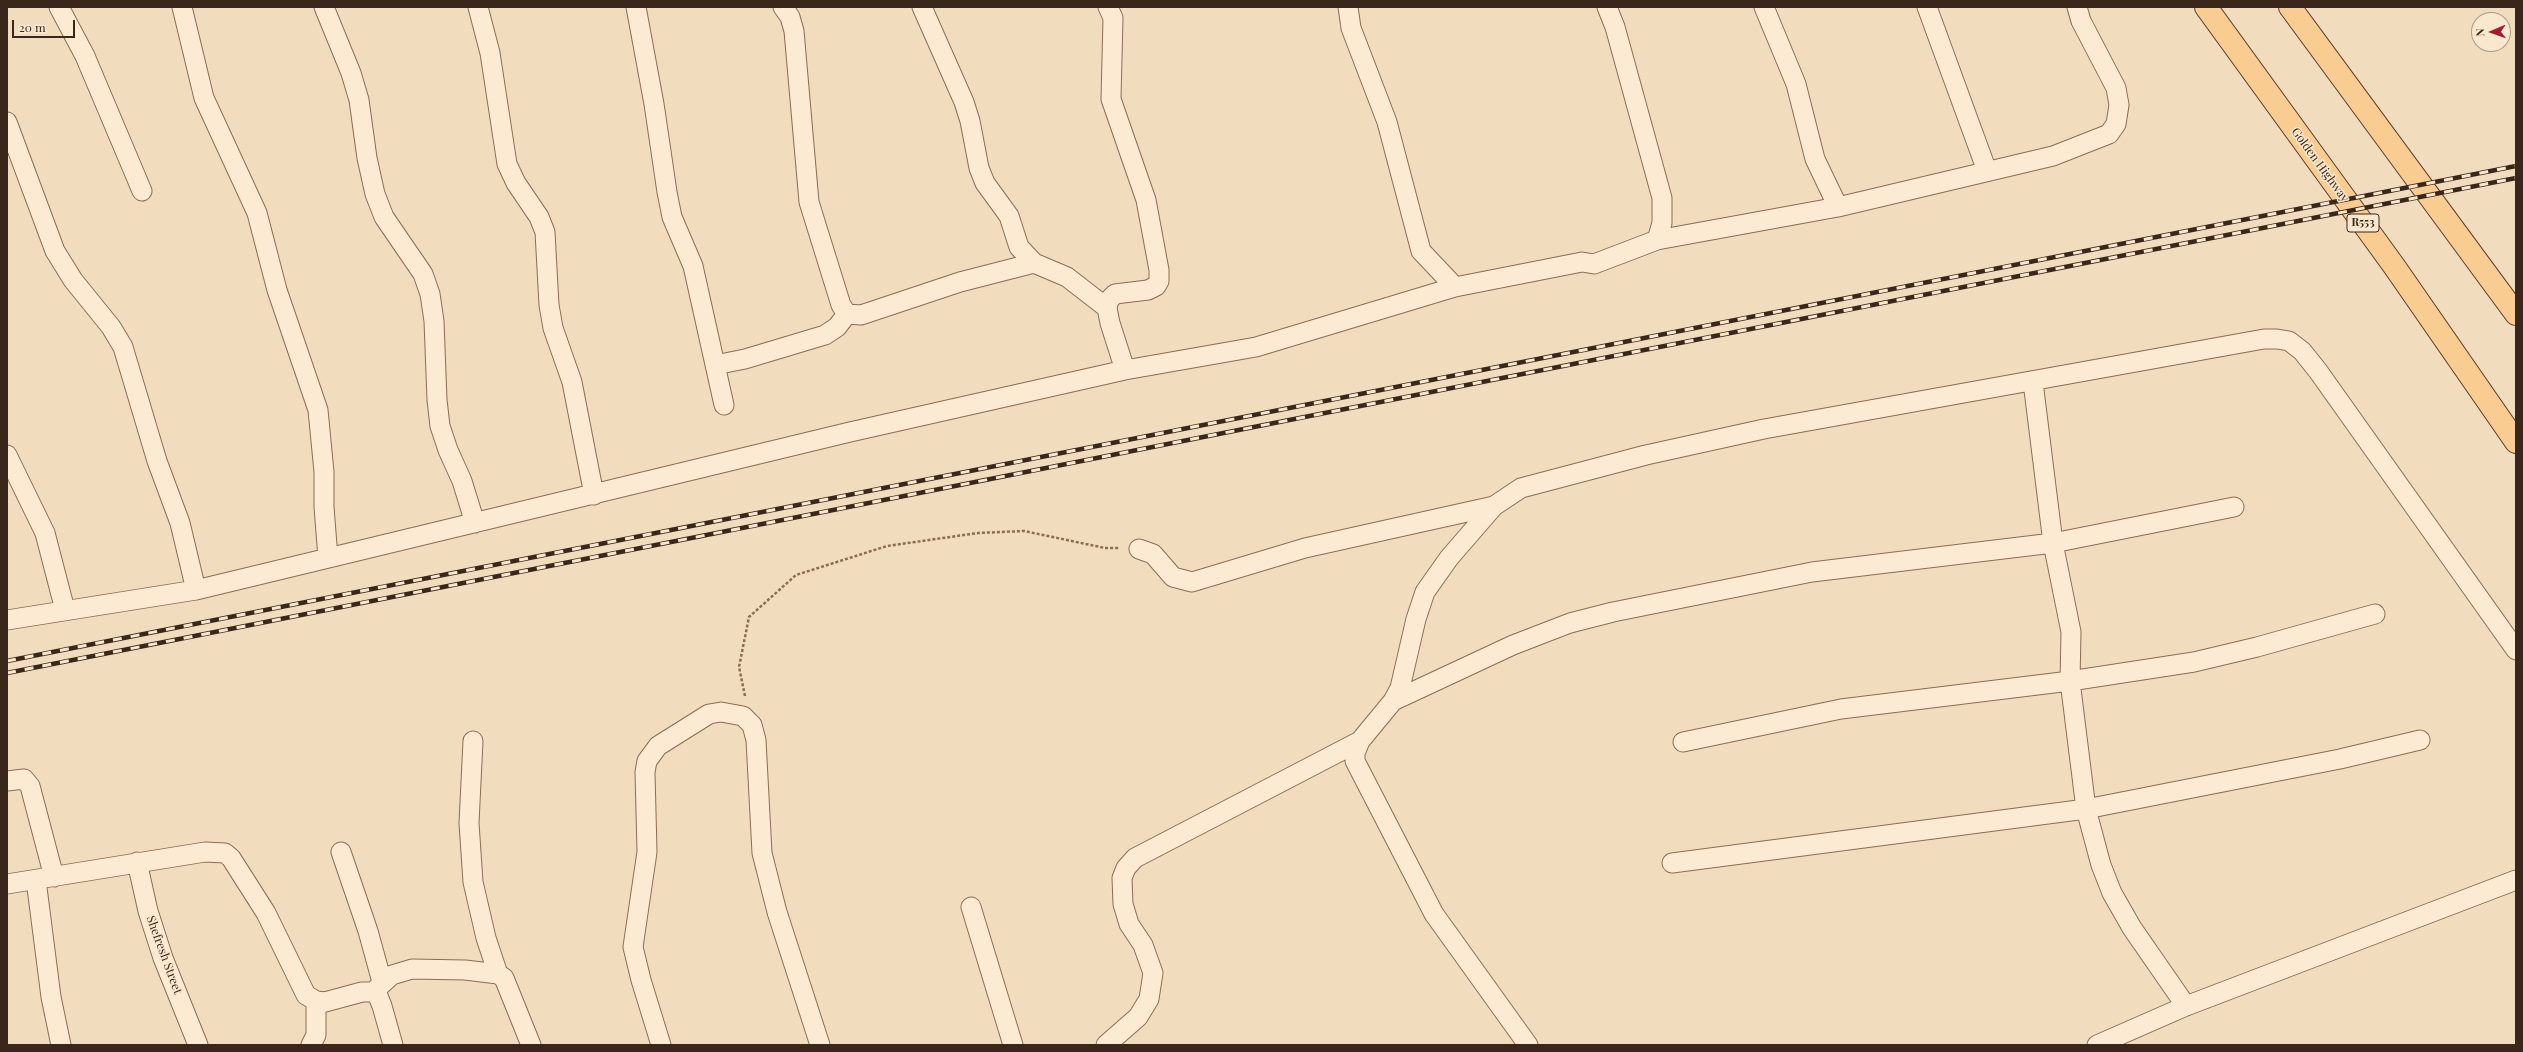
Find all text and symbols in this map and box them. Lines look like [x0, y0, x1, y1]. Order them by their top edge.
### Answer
scale bar [14, 12, 77, 38]
north arrow [2471, 12, 2511, 52]
text: 20 m [19, 19, 46, 35]
text: N [2472, 28, 2487, 37]
street label: Golden Highway [2288, 125, 2352, 205]
road number: R553 [2347, 214, 2379, 232]
street label: Shefresh Street [143, 914, 185, 996]

